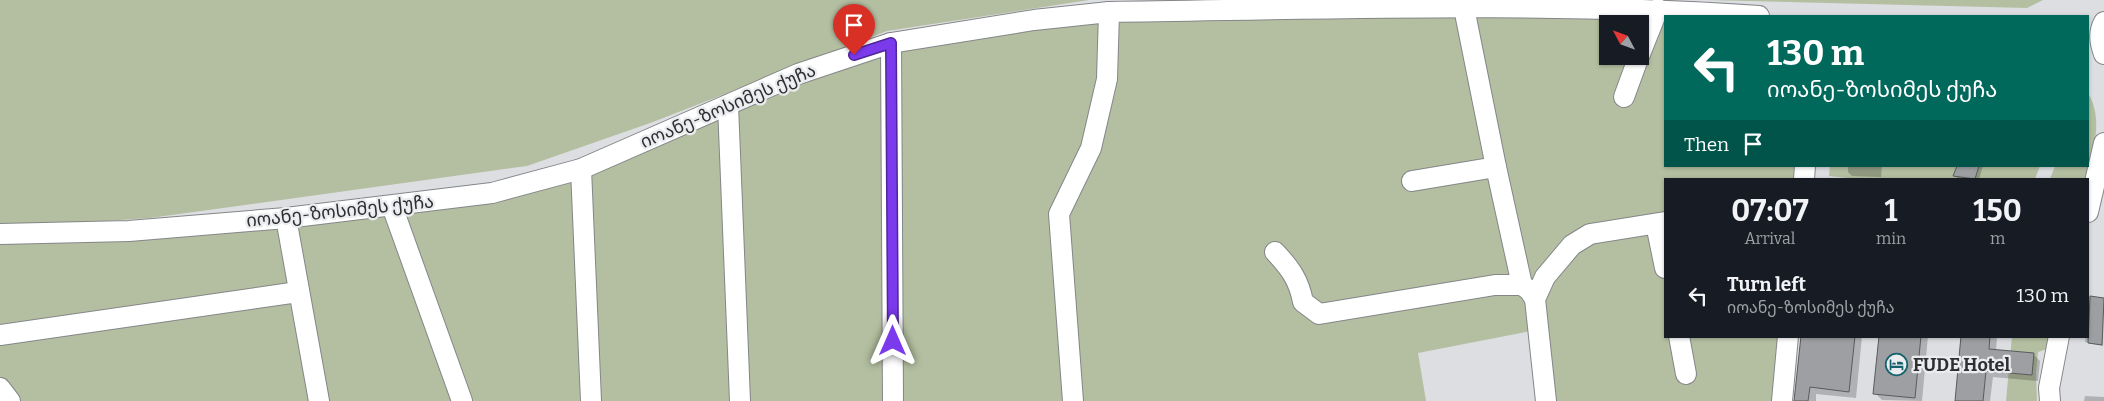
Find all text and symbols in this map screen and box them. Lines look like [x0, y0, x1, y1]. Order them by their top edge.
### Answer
pin [833, 4, 875, 55]
icon: arrive [840, 11, 868, 39]
north arrow [1599, 15, 1649, 65]
map controls [1599, 15, 1649, 65]
text: 130 m [1767, 32, 1864, 74]
icon: left [1684, 35, 1749, 100]
street label: იოანე-ზოსიმეს ქუჩა [637, 59, 819, 153]
text: იოანე-ზოსიმეს ქუჩა [1767, 76, 1997, 103]
icon: arrive [1739, 130, 1767, 158]
text: Then [1684, 133, 1729, 156]
street label: იოანე-ზოსიმეს ქუჩა [245, 190, 435, 232]
text: 07:07 [1731, 193, 1809, 229]
text: 1 [1884, 193, 1897, 229]
text: 150 [1973, 193, 2022, 229]
text: Arrival [1745, 229, 1795, 248]
text: min [1876, 229, 1906, 248]
text: m [1990, 229, 2005, 248]
text: Turn left [1727, 273, 1806, 296]
icon: left [1684, 282, 1712, 310]
text: 130 m [2016, 284, 2069, 307]
text: იოანე-ზოსიმეს ქუჩა [1727, 298, 1895, 317]
position arrow [866, 314, 918, 366]
hotel icon: FUDE Hotel [1885, 353, 1909, 377]
place label: FUDE Hotel [1913, 354, 2010, 376]

